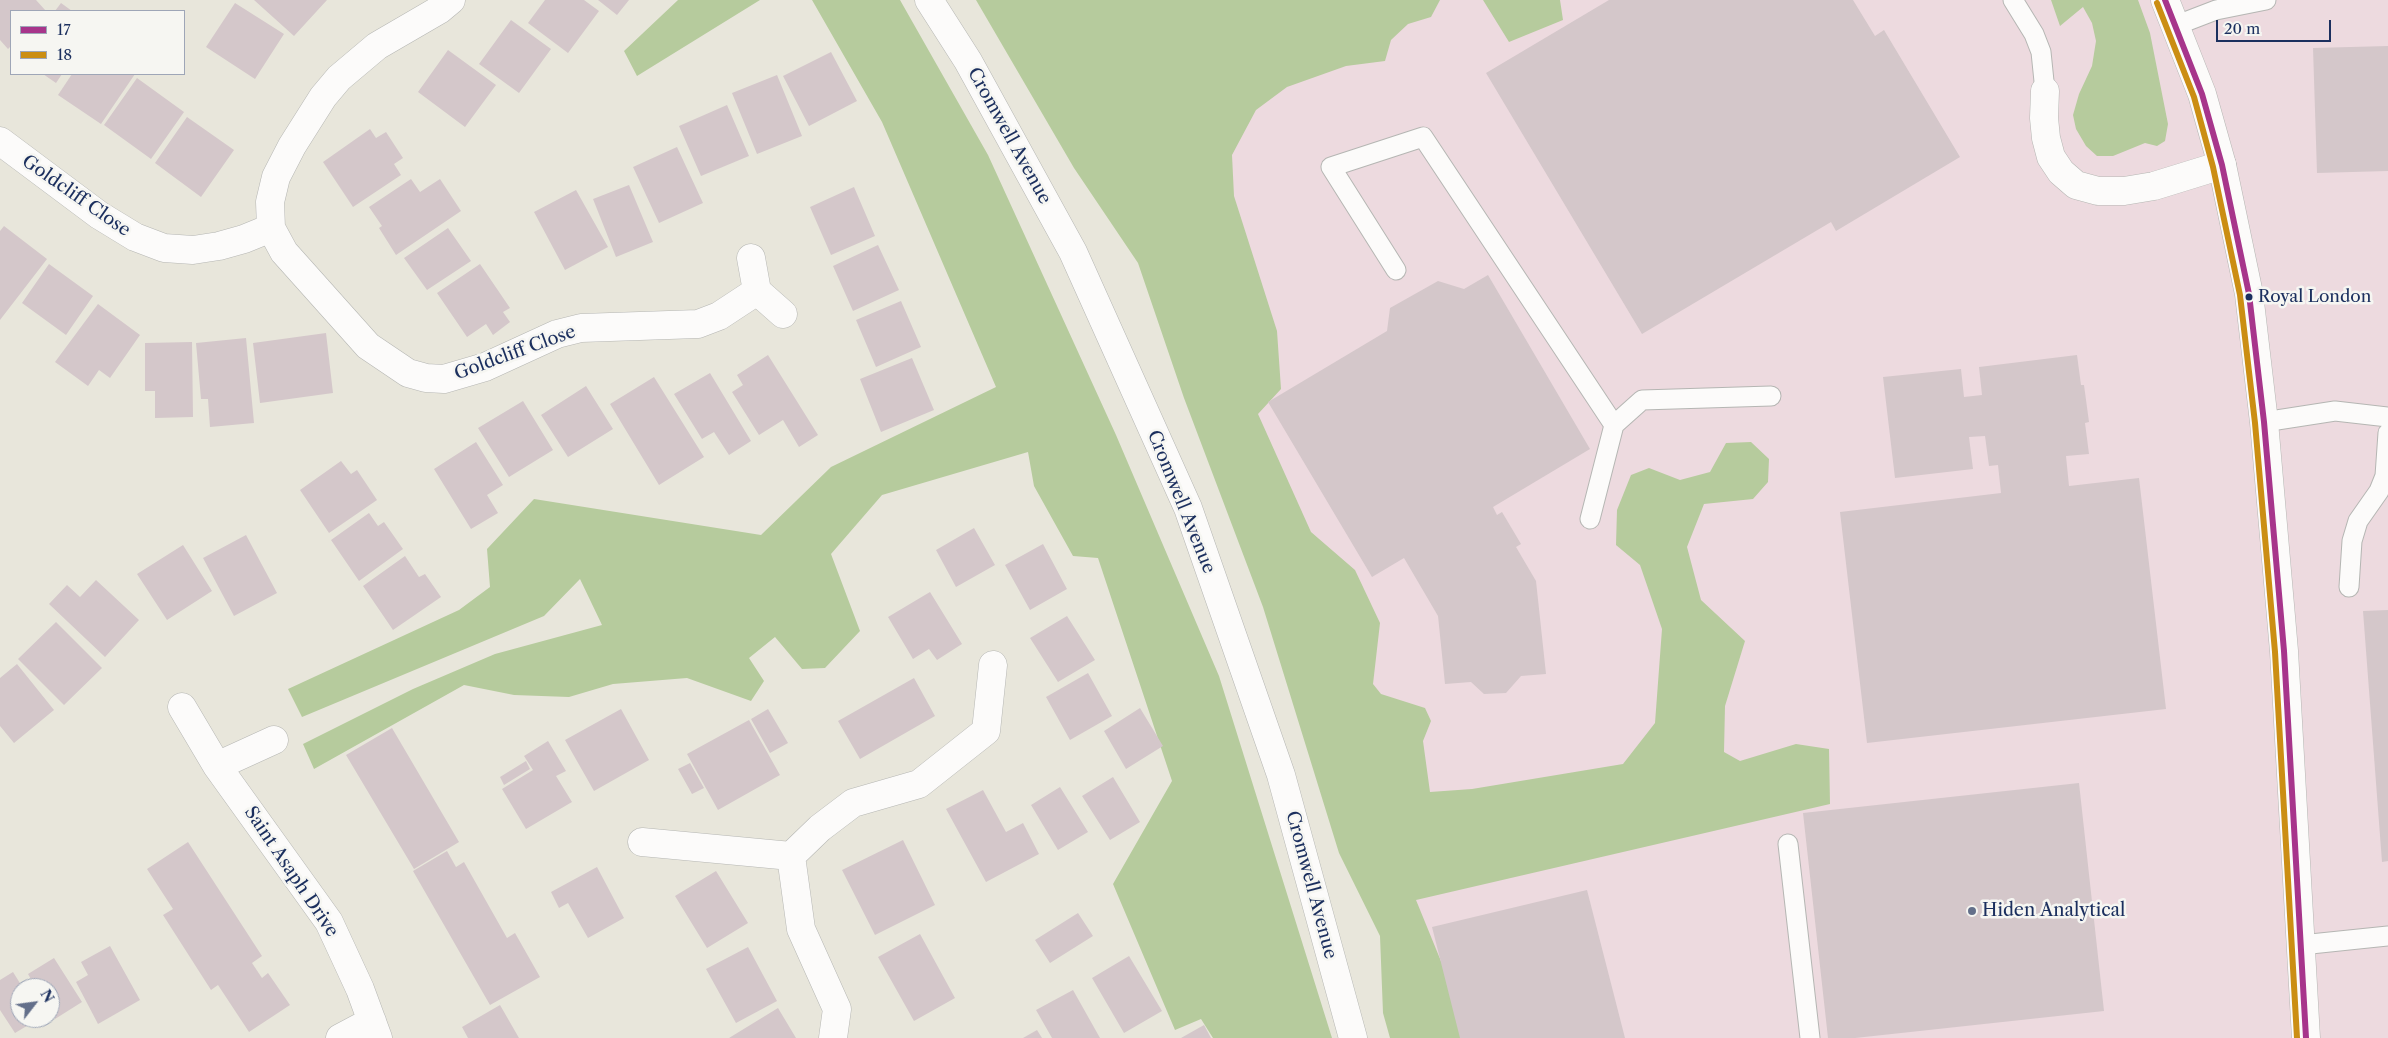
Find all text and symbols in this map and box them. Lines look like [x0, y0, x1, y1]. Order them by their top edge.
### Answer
legend [10, 10, 185, 75]
scale bar [2218, 10, 2333, 42]
text: 20 m [2224, 19, 2260, 38]
text: 17 [57, 20, 71, 39]
text: 18 [57, 45, 72, 64]
street label: Cromwell Avenue [963, 64, 1055, 208]
street label: Goldcliff Close [18, 151, 134, 241]
place label: Royal London [2258, 287, 2371, 307]
marker: Royal London [2244, 292, 2254, 302]
street label: Goldcliff Close [451, 321, 579, 385]
street label: Cromwell Avenue [1142, 427, 1220, 577]
street label: Saint Asaph Drive [239, 803, 343, 941]
street label: Cromwell Avenue [1281, 809, 1341, 961]
place label: Hiden Analytical [1982, 900, 2125, 922]
marker: Hiden Analytical [1966, 905, 1978, 917]
north arrow [10, 978, 60, 1028]
text: N [36, 986, 58, 1006]

